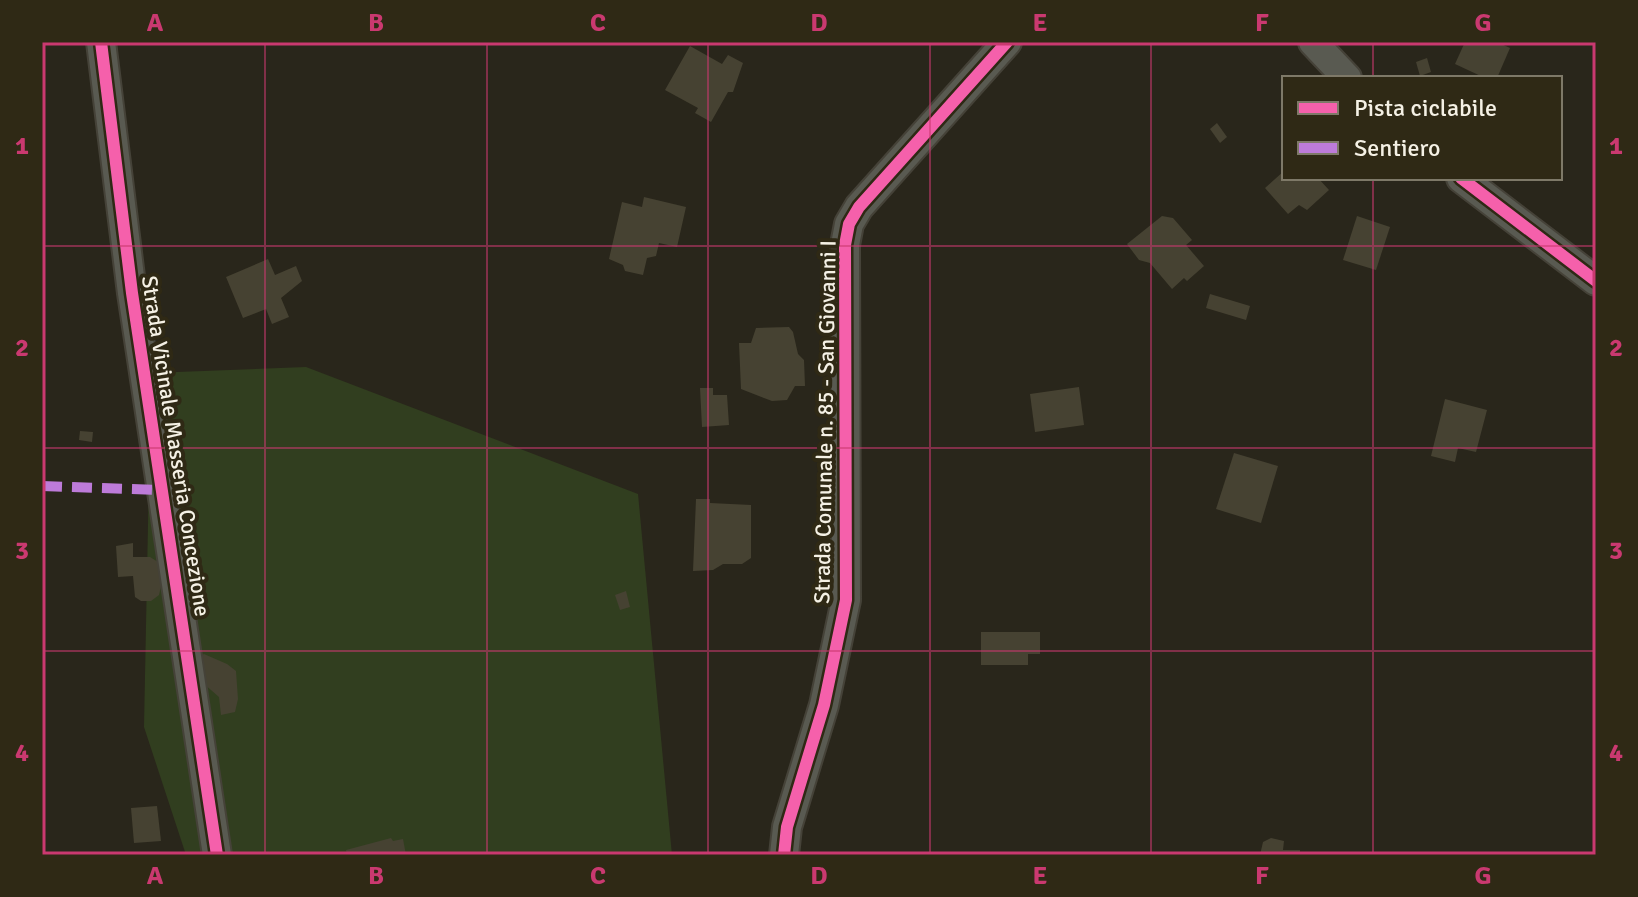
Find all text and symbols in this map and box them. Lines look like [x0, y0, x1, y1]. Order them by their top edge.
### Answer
text: A [147, 7, 164, 39]
text: B [368, 7, 384, 39]
text: C [590, 7, 606, 39]
text: D [810, 7, 828, 39]
text: E [1033, 7, 1047, 39]
text: F [1255, 7, 1269, 39]
text: G [1474, 7, 1492, 39]
legend [1282, 76, 1562, 180]
text: Pista ciclabile [1354, 93, 1497, 123]
text: 1 [15, 130, 29, 162]
text: 1 [1609, 130, 1623, 162]
text: Sentiero [1354, 133, 1440, 163]
street label: Strada Comunale n. 85 - San Giovanni I [808, 240, 842, 604]
street label: Strada Vicinale Masseria Concezione [136, 274, 216, 618]
text: 2 [15, 332, 29, 364]
text: 2 [1609, 332, 1623, 364]
text: 3 [15, 535, 29, 567]
text: 3 [1609, 535, 1623, 567]
text: 4 [15, 737, 29, 769]
text: 4 [1609, 737, 1623, 769]
text: A [147, 860, 164, 892]
text: B [368, 860, 384, 892]
text: C [590, 860, 606, 892]
text: D [810, 860, 828, 892]
text: E [1033, 860, 1047, 892]
text: F [1255, 860, 1269, 892]
text: G [1474, 860, 1492, 892]

